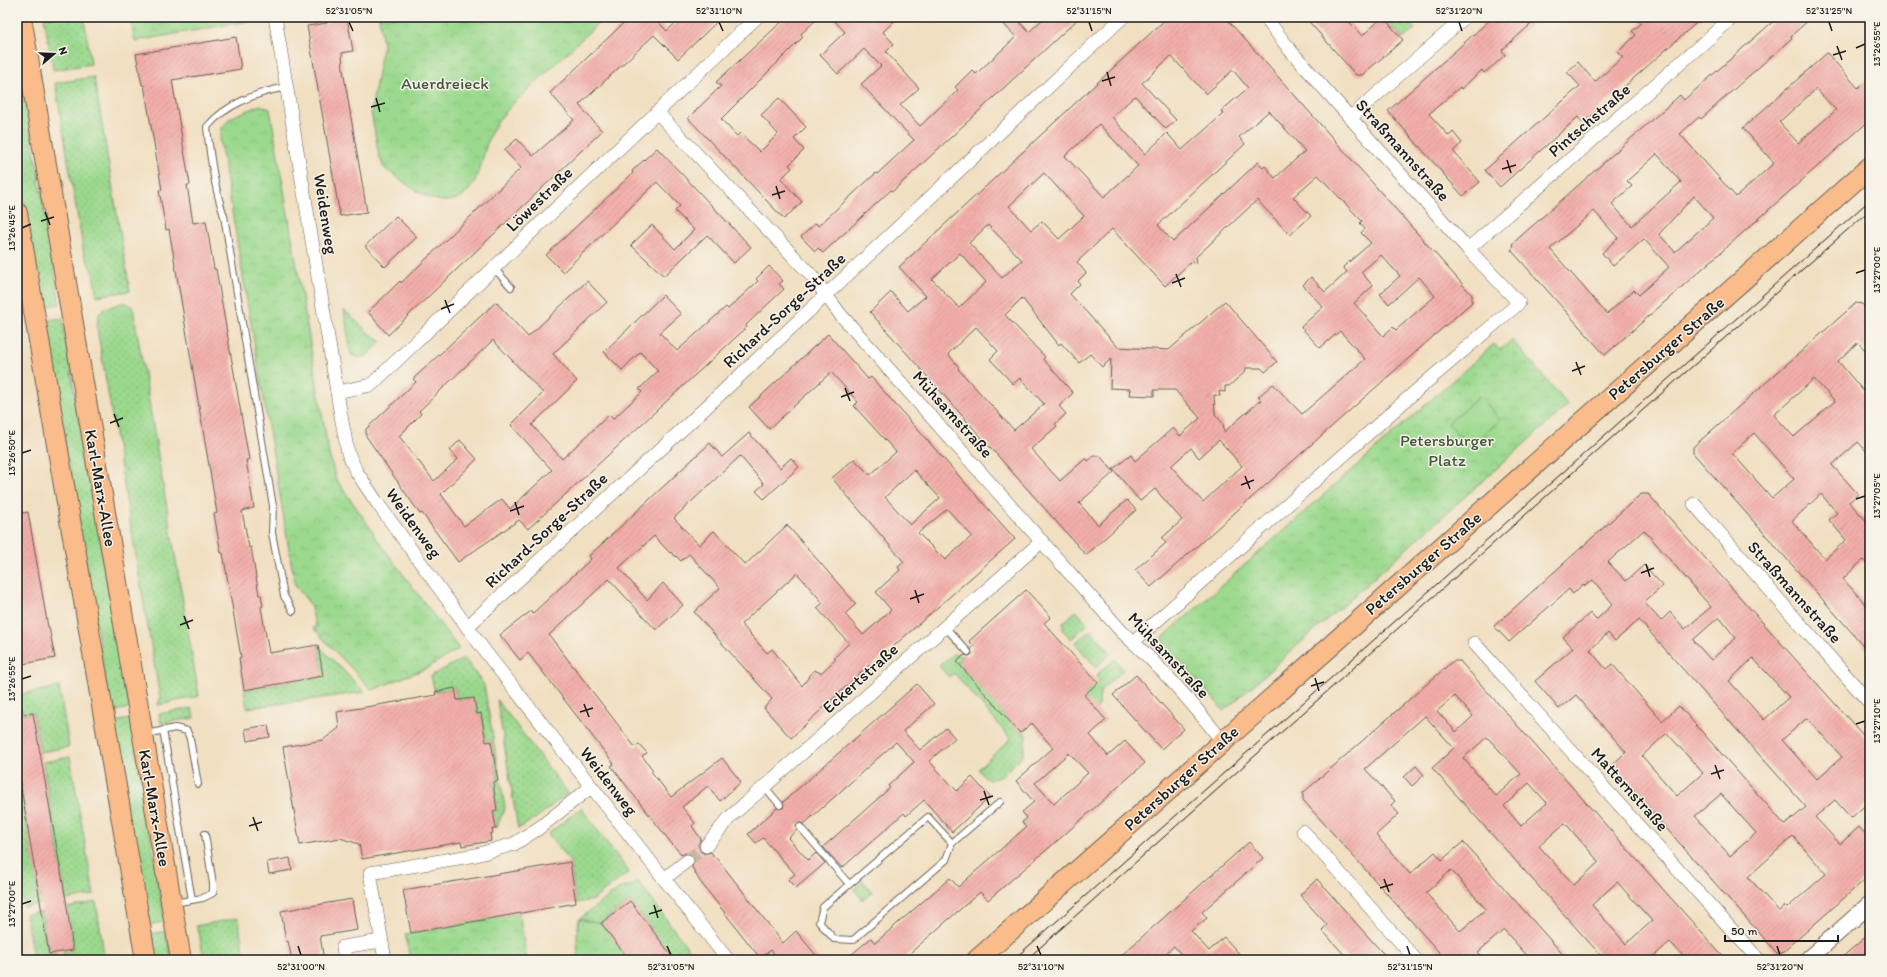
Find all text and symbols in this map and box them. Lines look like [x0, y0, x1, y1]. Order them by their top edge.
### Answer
text: 52°31'05"N [325, 4, 373, 17]
text: 52°31'10"N [696, 4, 743, 17]
text: 52°31'15"N [1066, 4, 1112, 17]
text: 52°31'20"N [1435, 4, 1483, 17]
text: 52°31'25"N [1806, 4, 1852, 17]
text: 13°26'55"E [1870, 21, 1883, 67]
north arrow [34, 34, 74, 74]
text: N [56, 45, 70, 57]
park label: Auerdreieck [401, 73, 489, 93]
street label: Pintschstraße [1544, 79, 1634, 161]
street label: Straßmannstraße [1352, 95, 1454, 205]
street label: Löwestraße [502, 162, 576, 236]
street label: Weidenweg [310, 172, 342, 256]
text: 13°26'45"E [5, 205, 18, 251]
text: 13°27'00"E [1870, 246, 1883, 293]
street label: Richard-Sorge-Straße [719, 248, 849, 372]
street label: Petersburger Straße [1604, 292, 1728, 404]
street label: Mühsamstraße [909, 366, 997, 462]
street label: Karl-Marx-Allee [81, 428, 121, 548]
text: 13°26'50"E [5, 430, 18, 476]
park label: Petersburger Platz [1400, 430, 1494, 470]
street label: Richard-Sorge-Straße [481, 468, 611, 592]
text: 13°27'05"E [1870, 473, 1883, 519]
street label: Weidenweg [382, 484, 446, 562]
street label: Petersburger Straße [1361, 507, 1485, 619]
street label: Straßmannstraße [1744, 537, 1846, 647]
street label: Mühsamstraße [1124, 608, 1214, 702]
street label: Eckertstraße [818, 639, 902, 717]
text: 13°26'55"E [5, 656, 18, 702]
text: 13°27'10"E [1870, 698, 1883, 744]
street label: Petersburger Straße [1119, 721, 1243, 835]
street label: Weidenweg [576, 743, 642, 819]
street label: Matternstraße [1587, 743, 1673, 835]
street label: Karl-Marx-Allee [135, 748, 175, 868]
text: 13°27'00"E [5, 880, 18, 927]
scale bar [1725, 917, 1838, 943]
text: 50 m [1731, 924, 1757, 938]
text: 52°31'00"N [277, 960, 325, 973]
text: 52°31'05"N [647, 960, 695, 973]
text: 52°31'10"N [1018, 960, 1065, 973]
text: 52°31'15"N [1387, 960, 1433, 973]
text: 52°31'20"N [1756, 960, 1804, 973]

